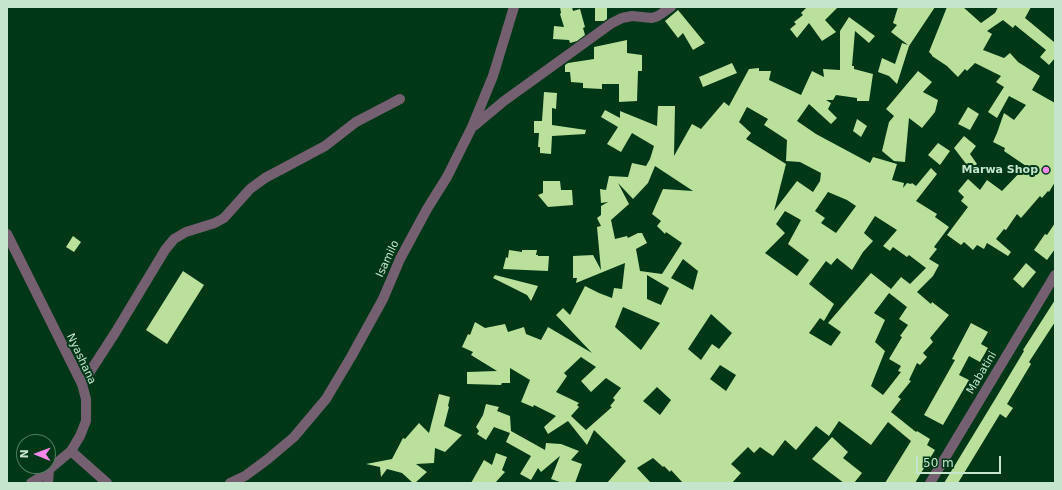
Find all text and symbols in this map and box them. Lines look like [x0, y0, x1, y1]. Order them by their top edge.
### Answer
place label: Marwa Shop [962, 163, 1038, 177]
marker: Marwa Shop [1041, 165, 1051, 175]
street label: Isamilo [374, 238, 402, 280]
street label: Nyashana [63, 331, 99, 387]
street label: Mabatini [964, 349, 1000, 397]
north arrow [16, 434, 56, 474]
scale bar [918, 448, 1003, 474]
text: N [18, 449, 31, 459]
text: 50 m [923, 456, 954, 470]

